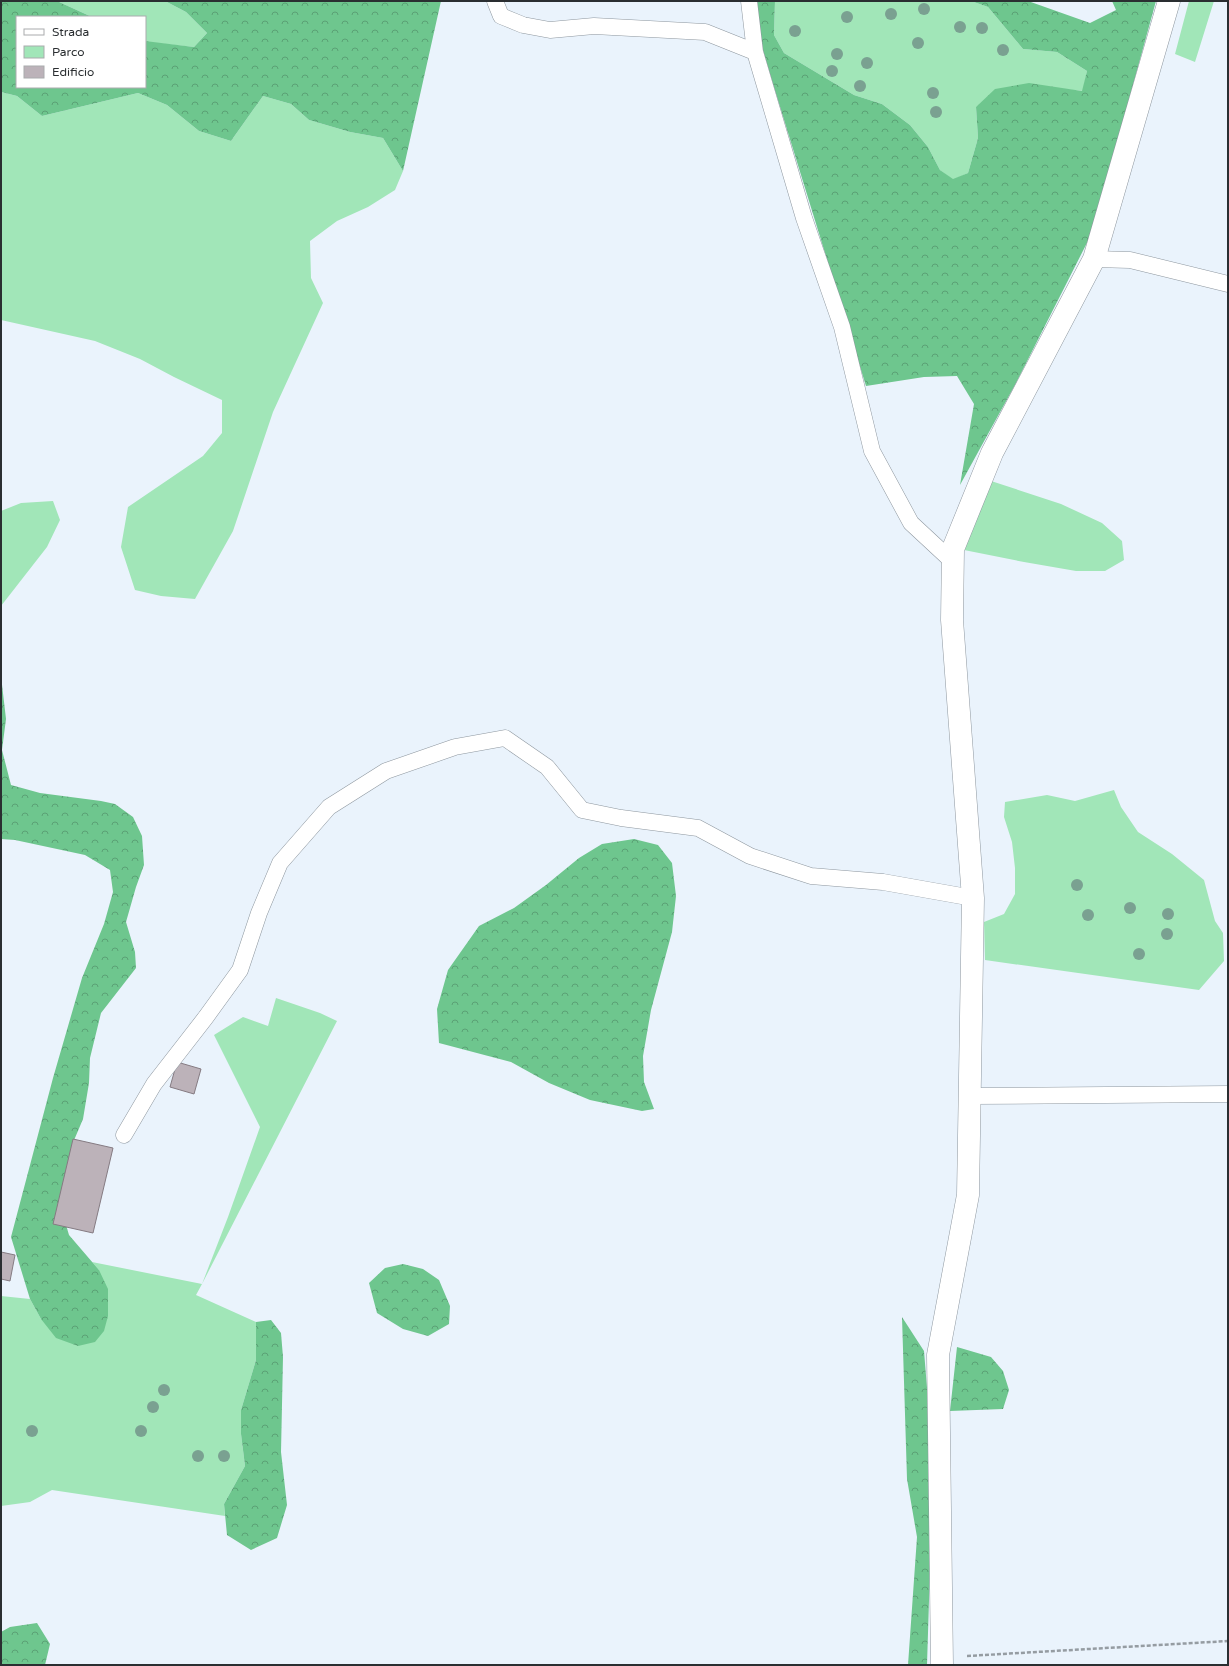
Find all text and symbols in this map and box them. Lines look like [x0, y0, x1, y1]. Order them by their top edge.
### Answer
legend [16, 16, 146, 88]
text: Strada [52, 25, 89, 39]
text: Parco [52, 45, 85, 59]
text: Edificio [52, 65, 94, 79]

